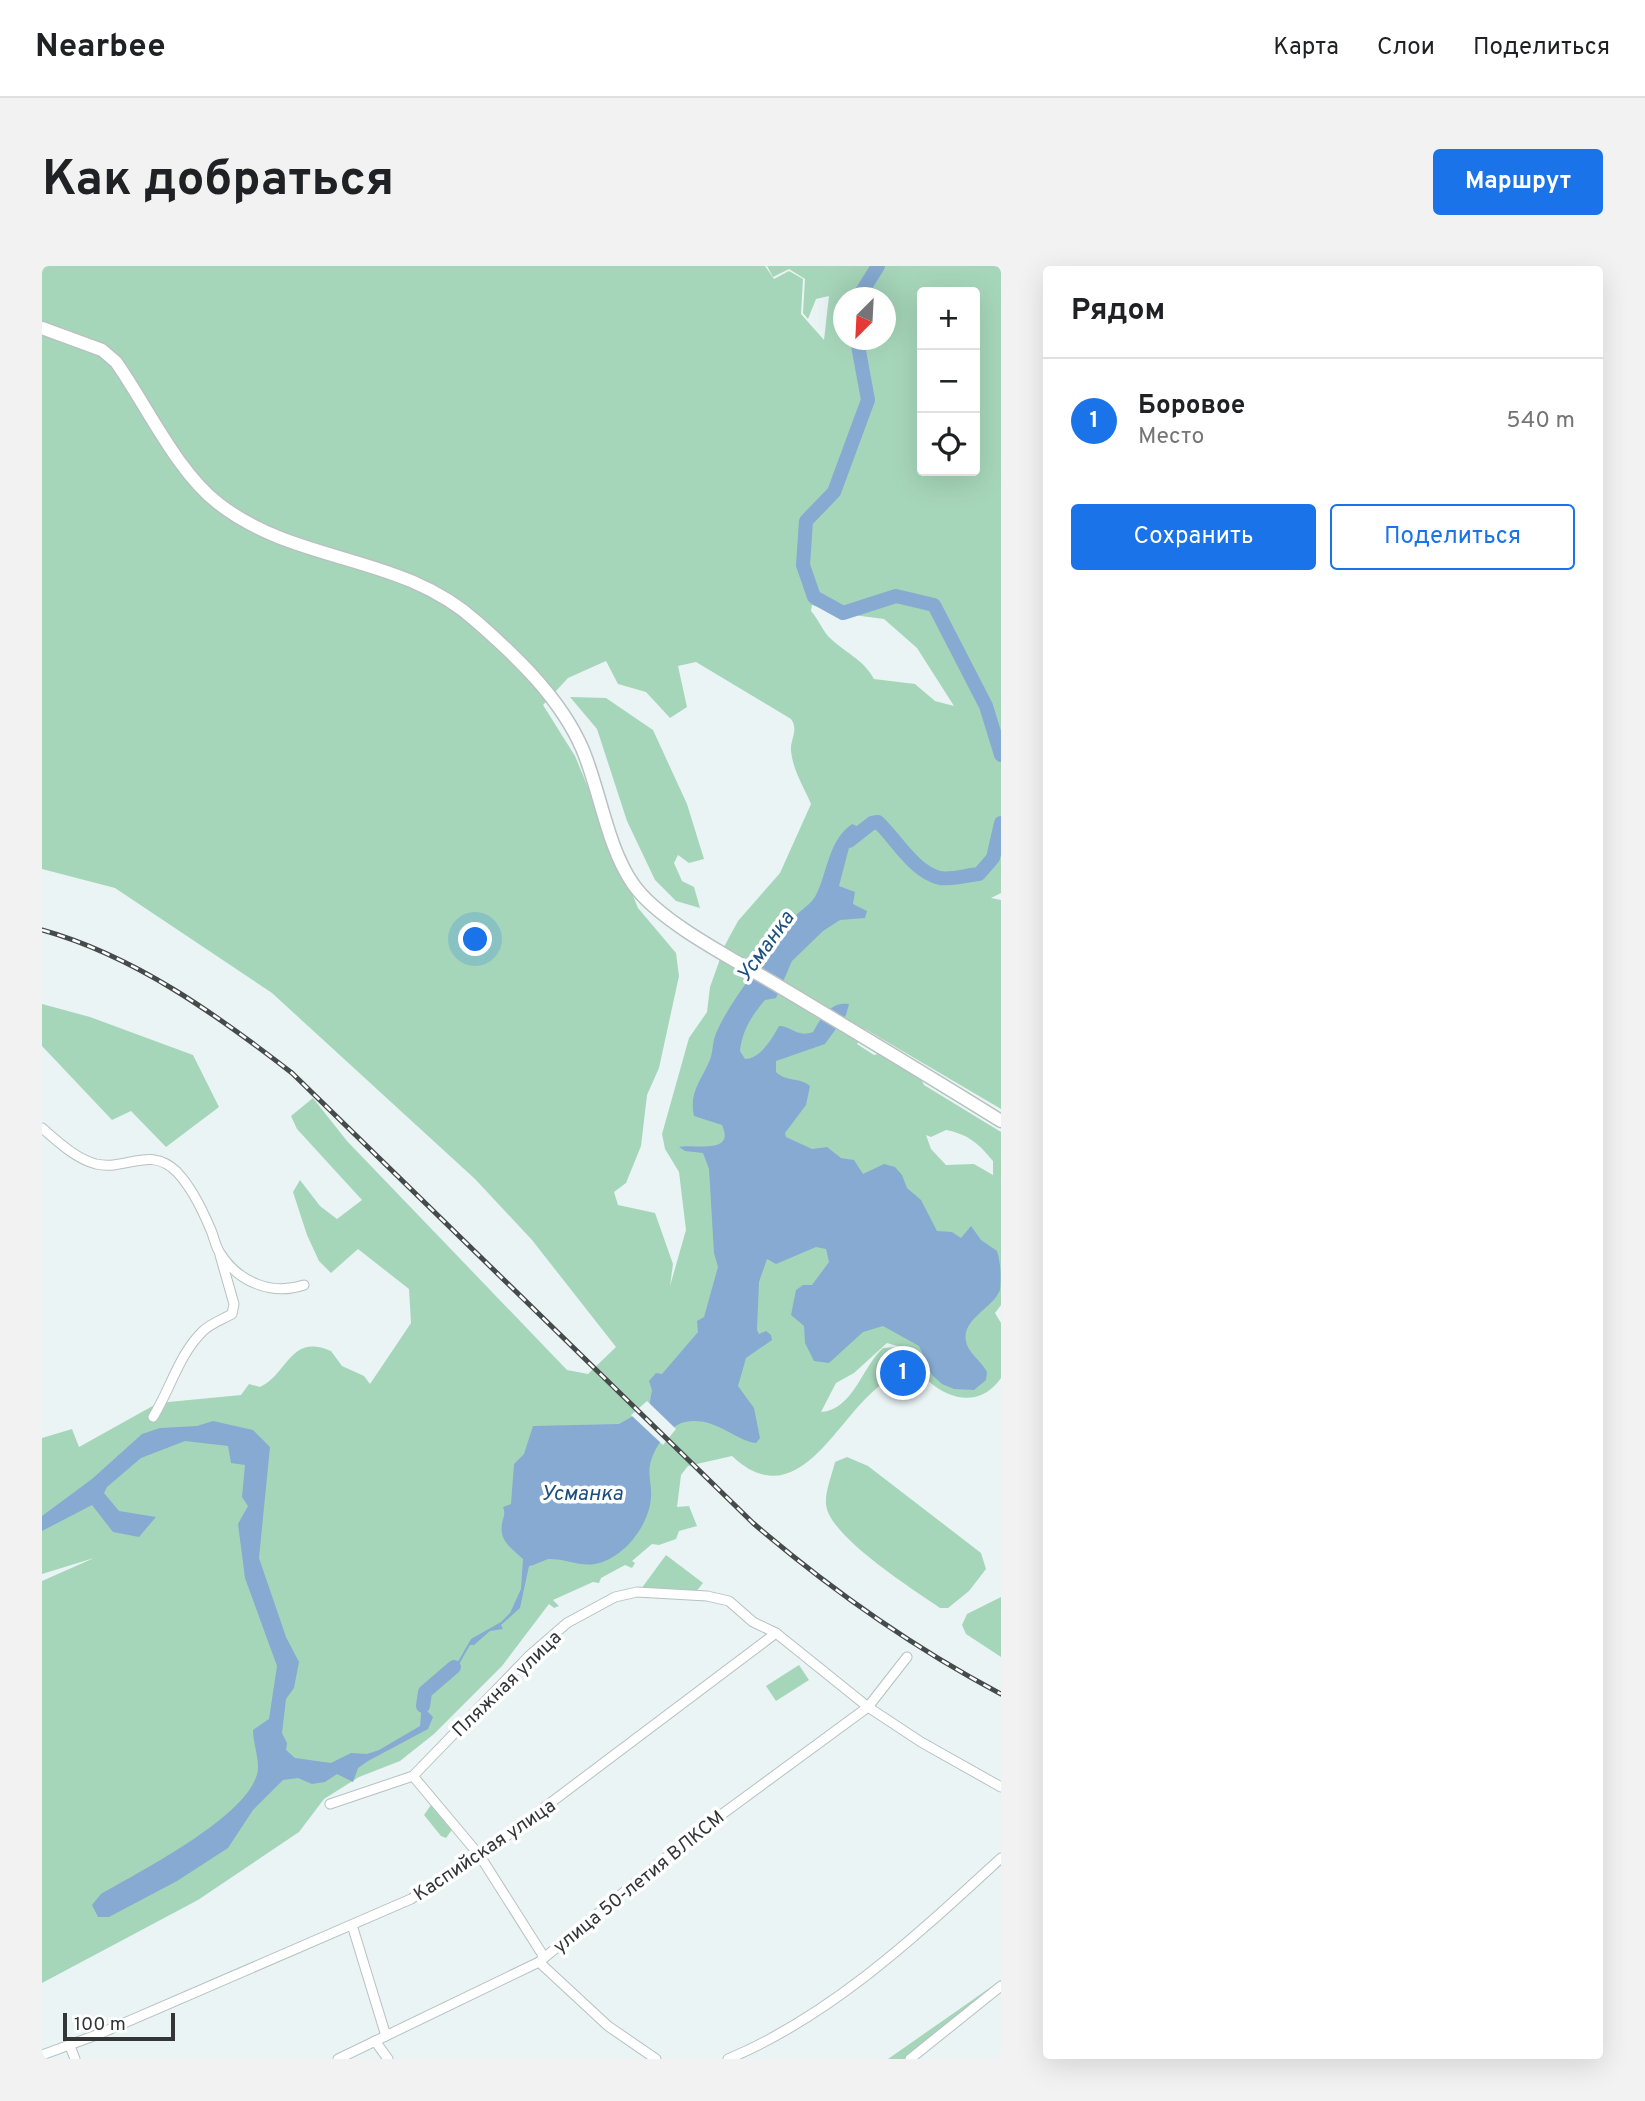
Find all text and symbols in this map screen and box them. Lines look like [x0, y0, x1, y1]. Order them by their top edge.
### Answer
text: Nearbee [35, 27, 166, 69]
text: Карта [1273, 33, 1339, 63]
text: Слои [1377, 33, 1435, 63]
text: Поделиться [1473, 33, 1610, 63]
button: Маршрут [1433, 149, 1603, 215]
text: Как добраться [42, 151, 394, 213]
north arrow [833, 287, 896, 350]
map controls [917, 287, 980, 476]
button: + [917, 287, 980, 350]
text: Рядом [1071, 293, 1165, 330]
button: − [917, 350, 980, 413]
text: Боровое [1138, 390, 1245, 423]
text: 1 [1089, 407, 1099, 436]
text: 540 m [1506, 407, 1575, 436]
button: locate [917, 413, 980, 476]
text: Место [1138, 423, 1204, 452]
button: Сохранить [1071, 504, 1316, 570]
button: Поделиться [1330, 504, 1575, 570]
water label: Усманка [731, 906, 801, 988]
your location [458, 922, 492, 956]
pin: 1 [880, 1347, 926, 1399]
water label: Усманка [541, 1481, 623, 1508]
street label: Пляжная улица [448, 1626, 567, 1743]
street label: Каспийская улица [410, 1794, 561, 1907]
street label: улица 50-летия ВЛКСМ [549, 1806, 730, 1959]
scale bar [63, 2010, 175, 2042]
text: 100 m [74, 2013, 126, 2037]

